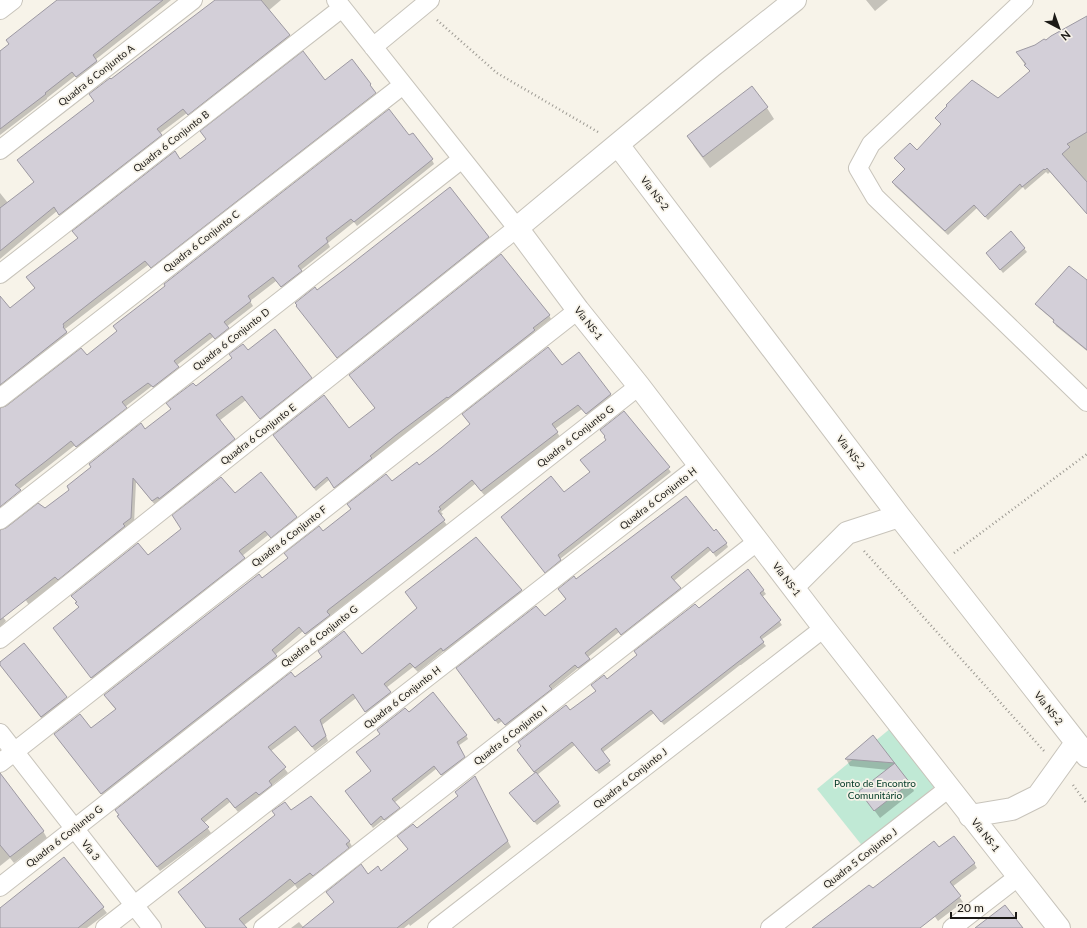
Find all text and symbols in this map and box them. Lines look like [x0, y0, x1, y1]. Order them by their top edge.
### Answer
north arrow [1039, 8, 1079, 48]
text: N [1058, 28, 1073, 44]
street label: Quadra 6 Conjunto A [56, 41, 137, 108]
street label: Quadra 6 Conjunto B [131, 108, 211, 174]
street label: Via NS-2 [638, 174, 672, 212]
street label: Quadra 6 Conjunto C [161, 207, 242, 274]
street label: Via NS-1 [572, 304, 606, 342]
street label: Quadra 6 Conjunto D [190, 305, 272, 373]
street label: Quadra 6 Conjunto E [218, 401, 298, 467]
street label: Quadra 6 Conjunto G [534, 402, 616, 470]
street label: Via NS-2 [834, 433, 868, 471]
street label: Quadra 6 Conjunto H [617, 464, 699, 532]
street label: Quadra 6 Conjunto F [249, 503, 329, 569]
street label: Via NS-1 [770, 560, 804, 598]
street label: Quadra 6 Conjunto G [278, 602, 360, 670]
street label: Quadra 6 Conjunto H [361, 663, 443, 731]
street label: Via NS-2 [1032, 689, 1066, 727]
street label: Quadra 6 Conjunto I [471, 703, 549, 767]
street label: Quadra 6 Conjunto J [591, 745, 669, 811]
park label: Ponto de Encontro Comunitário [834, 777, 916, 801]
street label: Quadra 6 Conjunto G [23, 802, 105, 870]
street label: Via NS-1 [969, 816, 1003, 854]
street label: Quadra 5 Conjunto J [821, 825, 899, 891]
street label: Via 3 [79, 837, 103, 863]
scale bar [951, 894, 1016, 920]
text: 20 m [957, 900, 984, 915]

